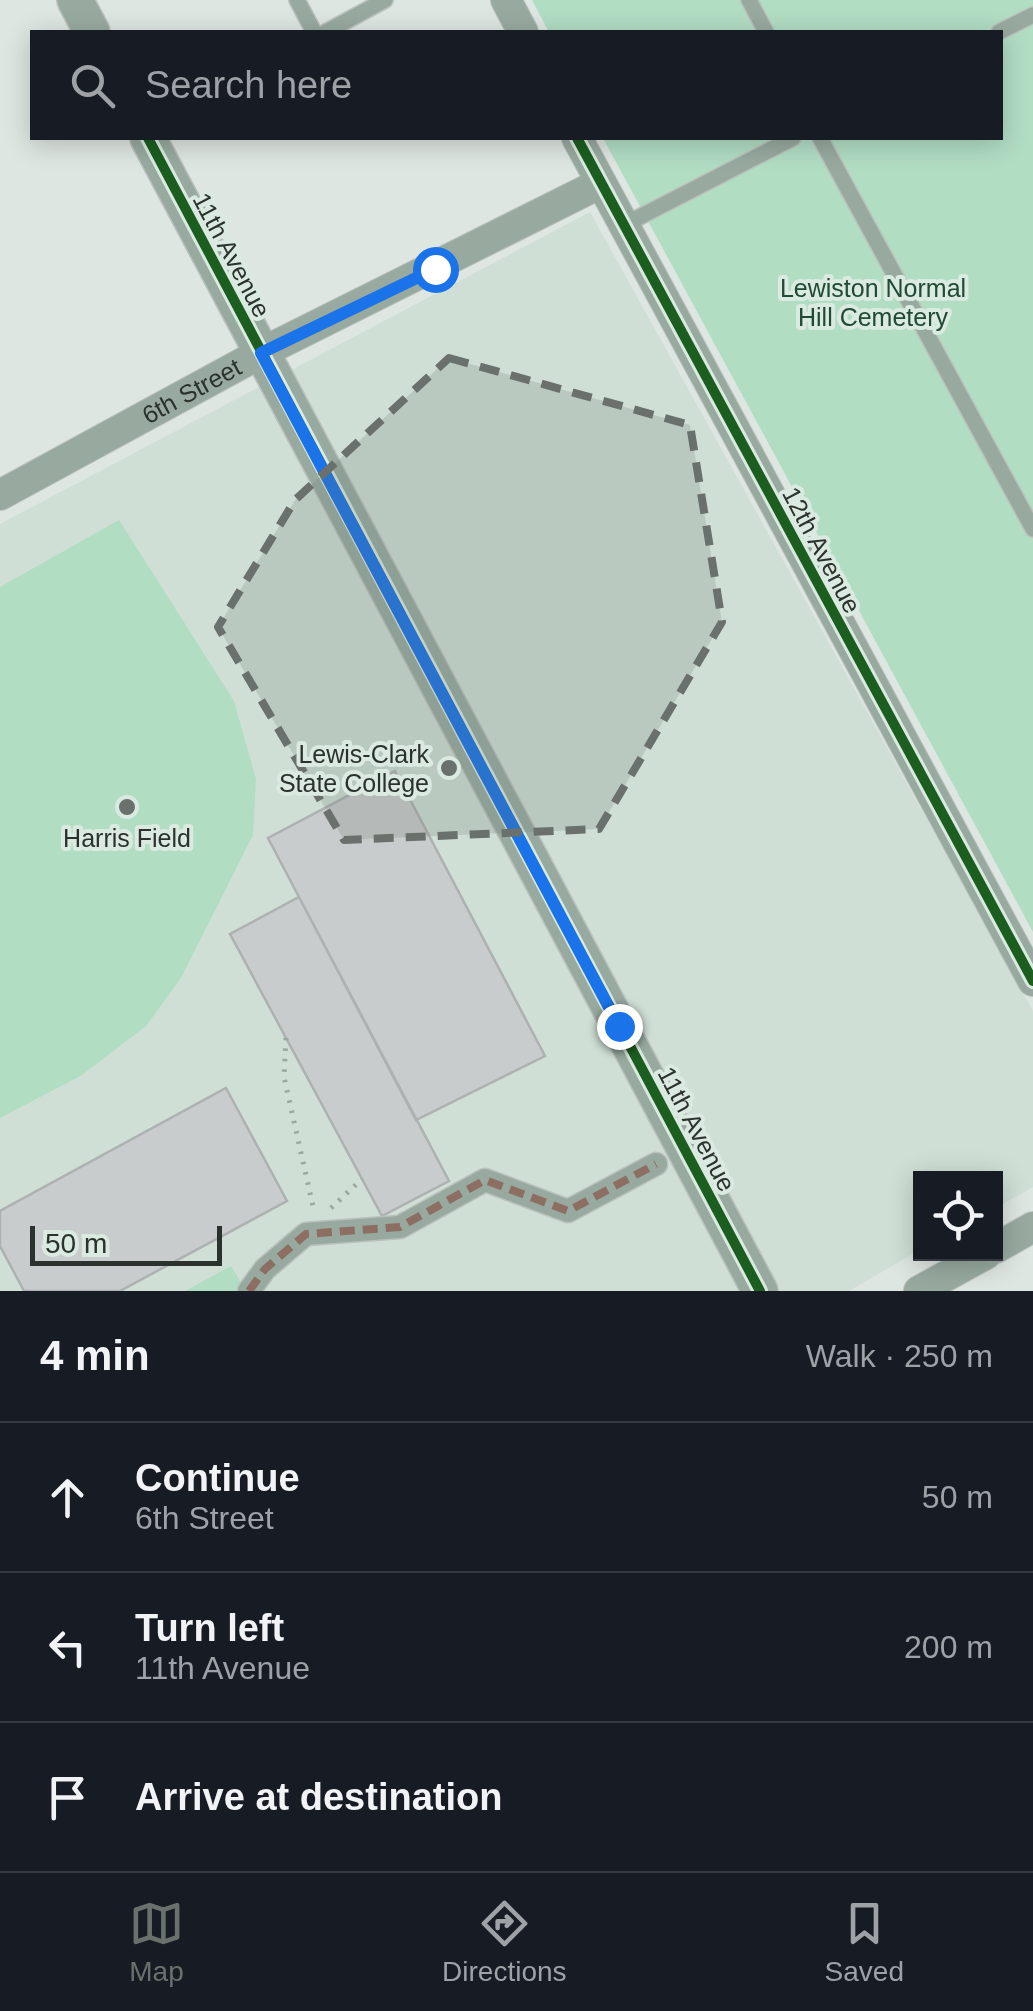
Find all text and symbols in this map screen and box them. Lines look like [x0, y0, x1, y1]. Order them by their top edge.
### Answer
search box [30, 30, 1003, 140]
icon: search [65, 58, 120, 113]
text: Search here [145, 64, 352, 106]
street label: 11th Avenue [188, 188, 276, 322]
route start [413, 247, 459, 293]
park label: Lewiston Normal Hill Cemetery [780, 274, 966, 331]
street label: 6th Street [137, 353, 246, 429]
street label: 12th Avenue [777, 482, 867, 618]
place label: Lewis-Clark State College [279, 740, 429, 797]
marker: Lewis-Clark State College [438, 757, 460, 779]
marker: Harris Field [116, 796, 138, 818]
place label: Harris Field [63, 824, 191, 852]
route end [597, 1004, 643, 1050]
street label: 11th Avenue [653, 1062, 741, 1196]
map controls [913, 1171, 1003, 1261]
button: locate [913, 1171, 1003, 1261]
scale bar [30, 1221, 222, 1266]
text: 50 m [45, 1228, 107, 1259]
text: 4 min [40, 1332, 150, 1379]
text: Walk · 250 m [806, 1338, 993, 1374]
text: Continue [135, 1457, 300, 1499]
icon: ahead [40, 1470, 95, 1525]
text: 50 m [922, 1479, 993, 1515]
text: 6th Street [135, 1500, 274, 1536]
text: Turn left [135, 1607, 284, 1649]
icon: left [40, 1620, 95, 1675]
text: 200 m [904, 1629, 993, 1665]
text: 11th Avenue [135, 1650, 310, 1686]
icon: arrive [40, 1770, 95, 1825]
text: Arrive at destination [135, 1776, 502, 1818]
tab: Map [129, 1896, 184, 1988]
tab: Directions [442, 1896, 567, 1988]
tab: Saved [825, 1896, 904, 1988]

